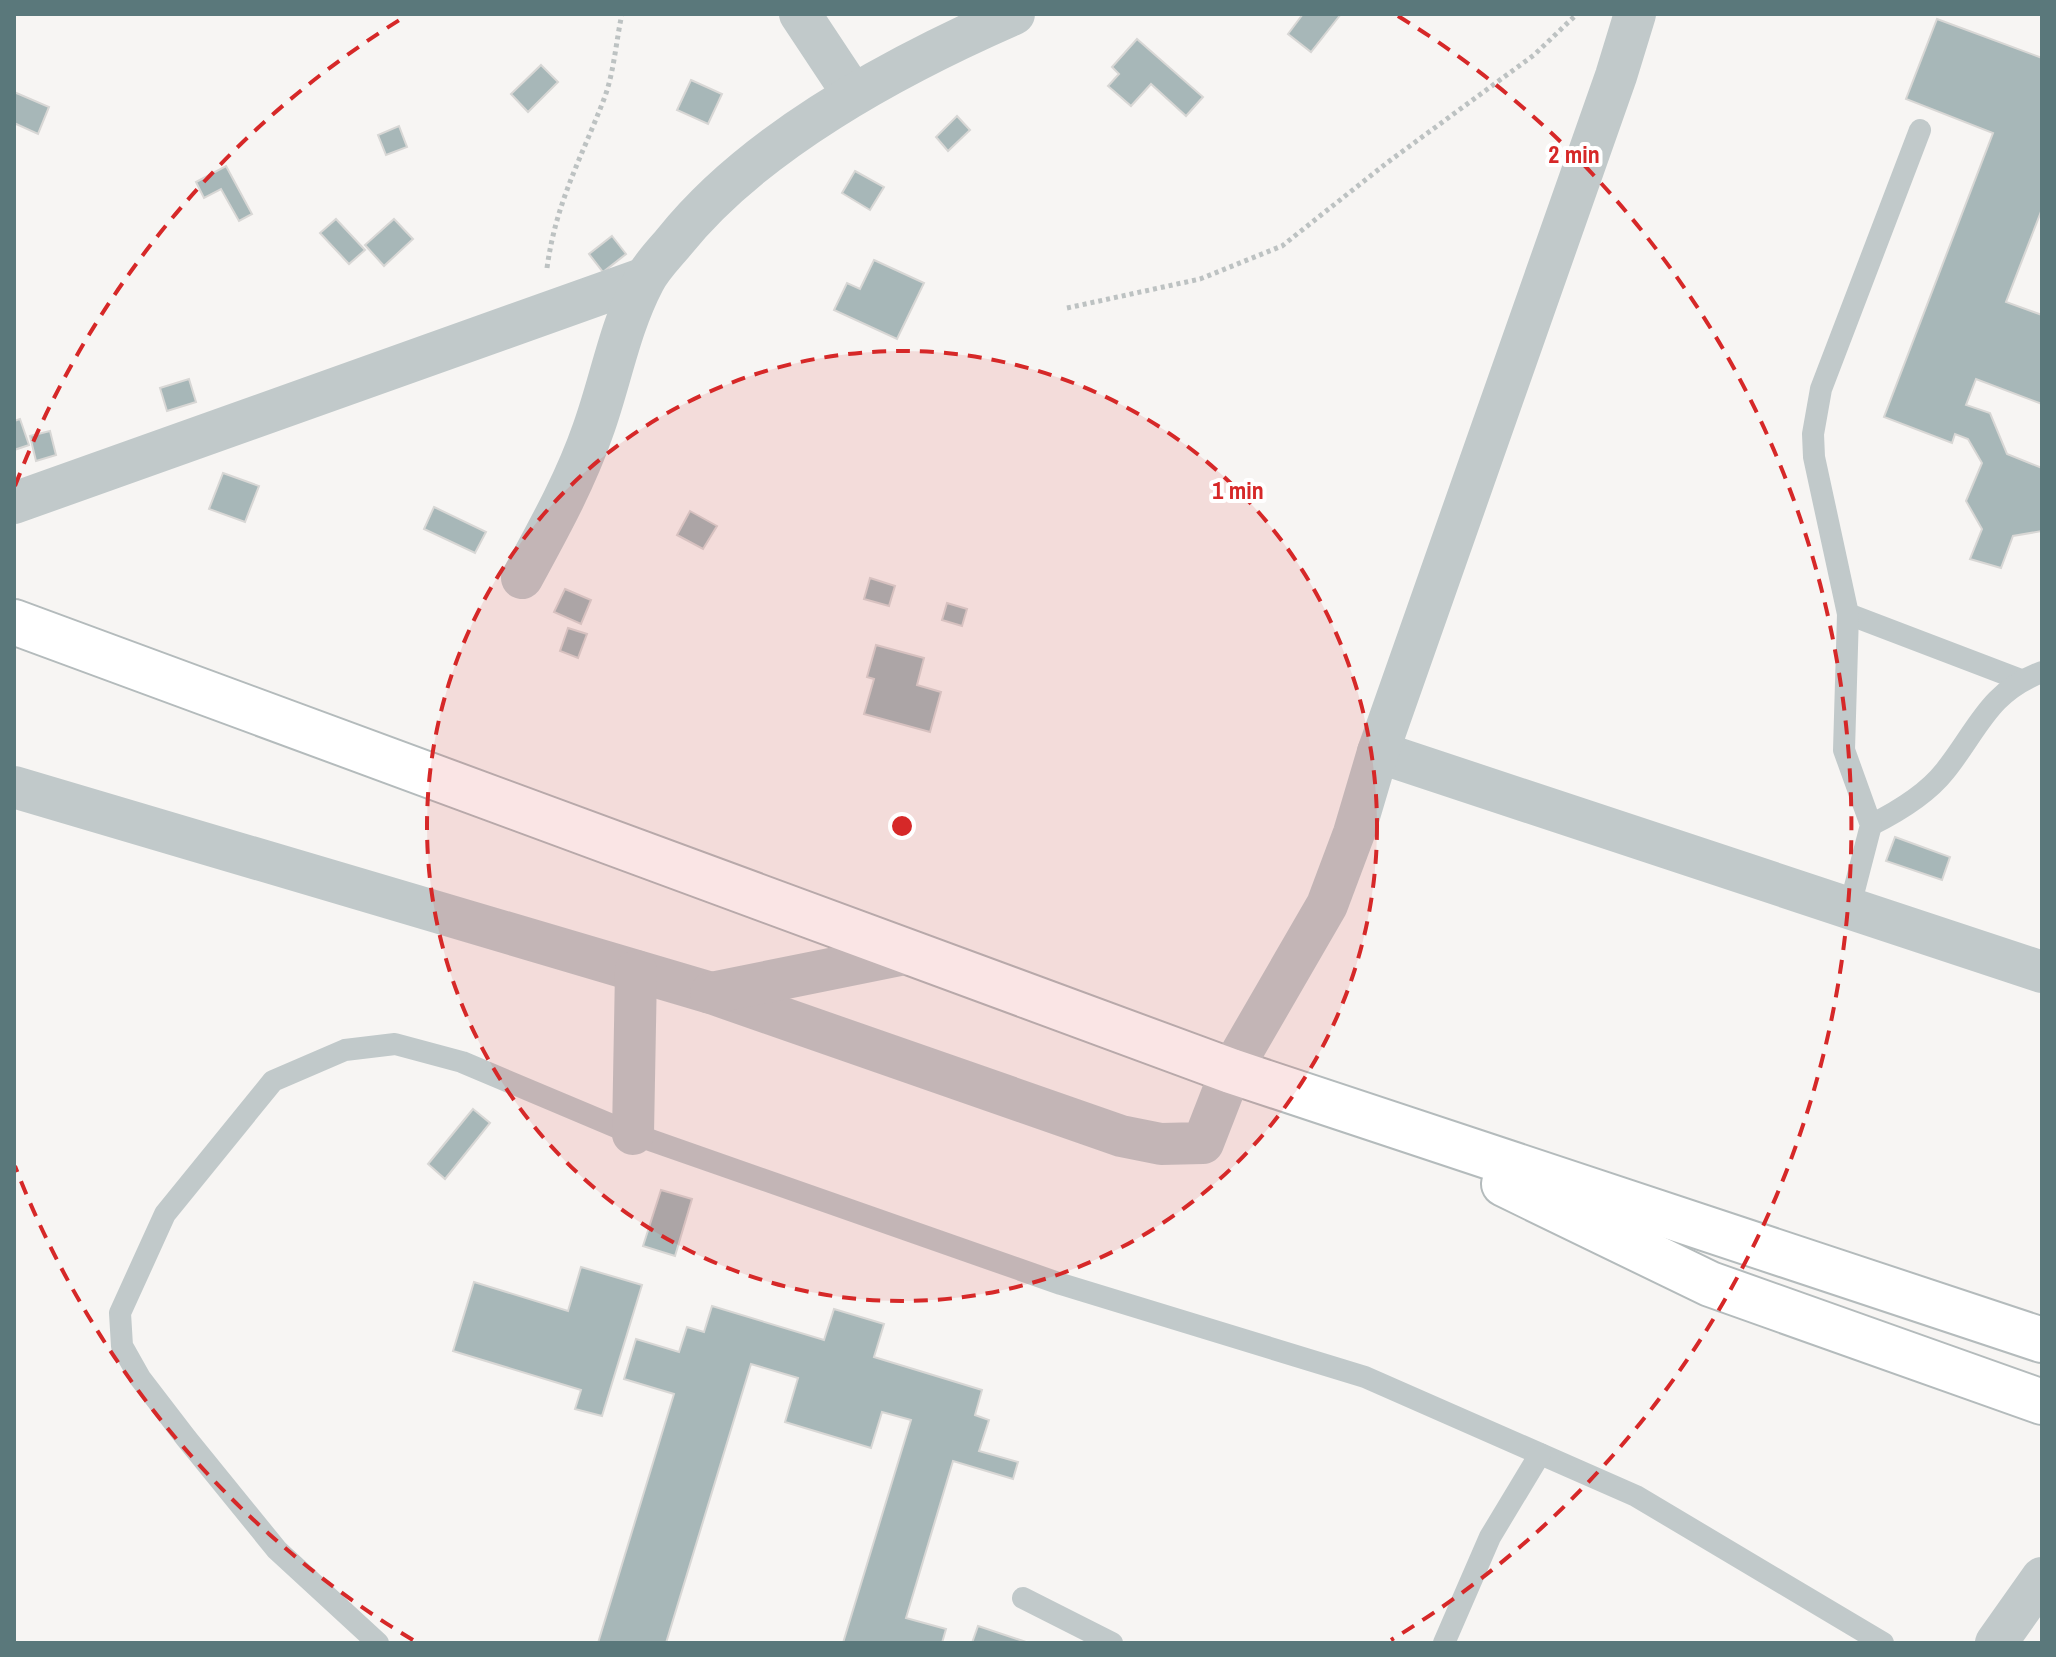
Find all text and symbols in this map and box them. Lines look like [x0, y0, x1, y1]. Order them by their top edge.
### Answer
text: 2 min [1548, 138, 1600, 170]
text: 1 min [1212, 474, 1264, 506]
centre of rings [888, 812, 916, 840]

